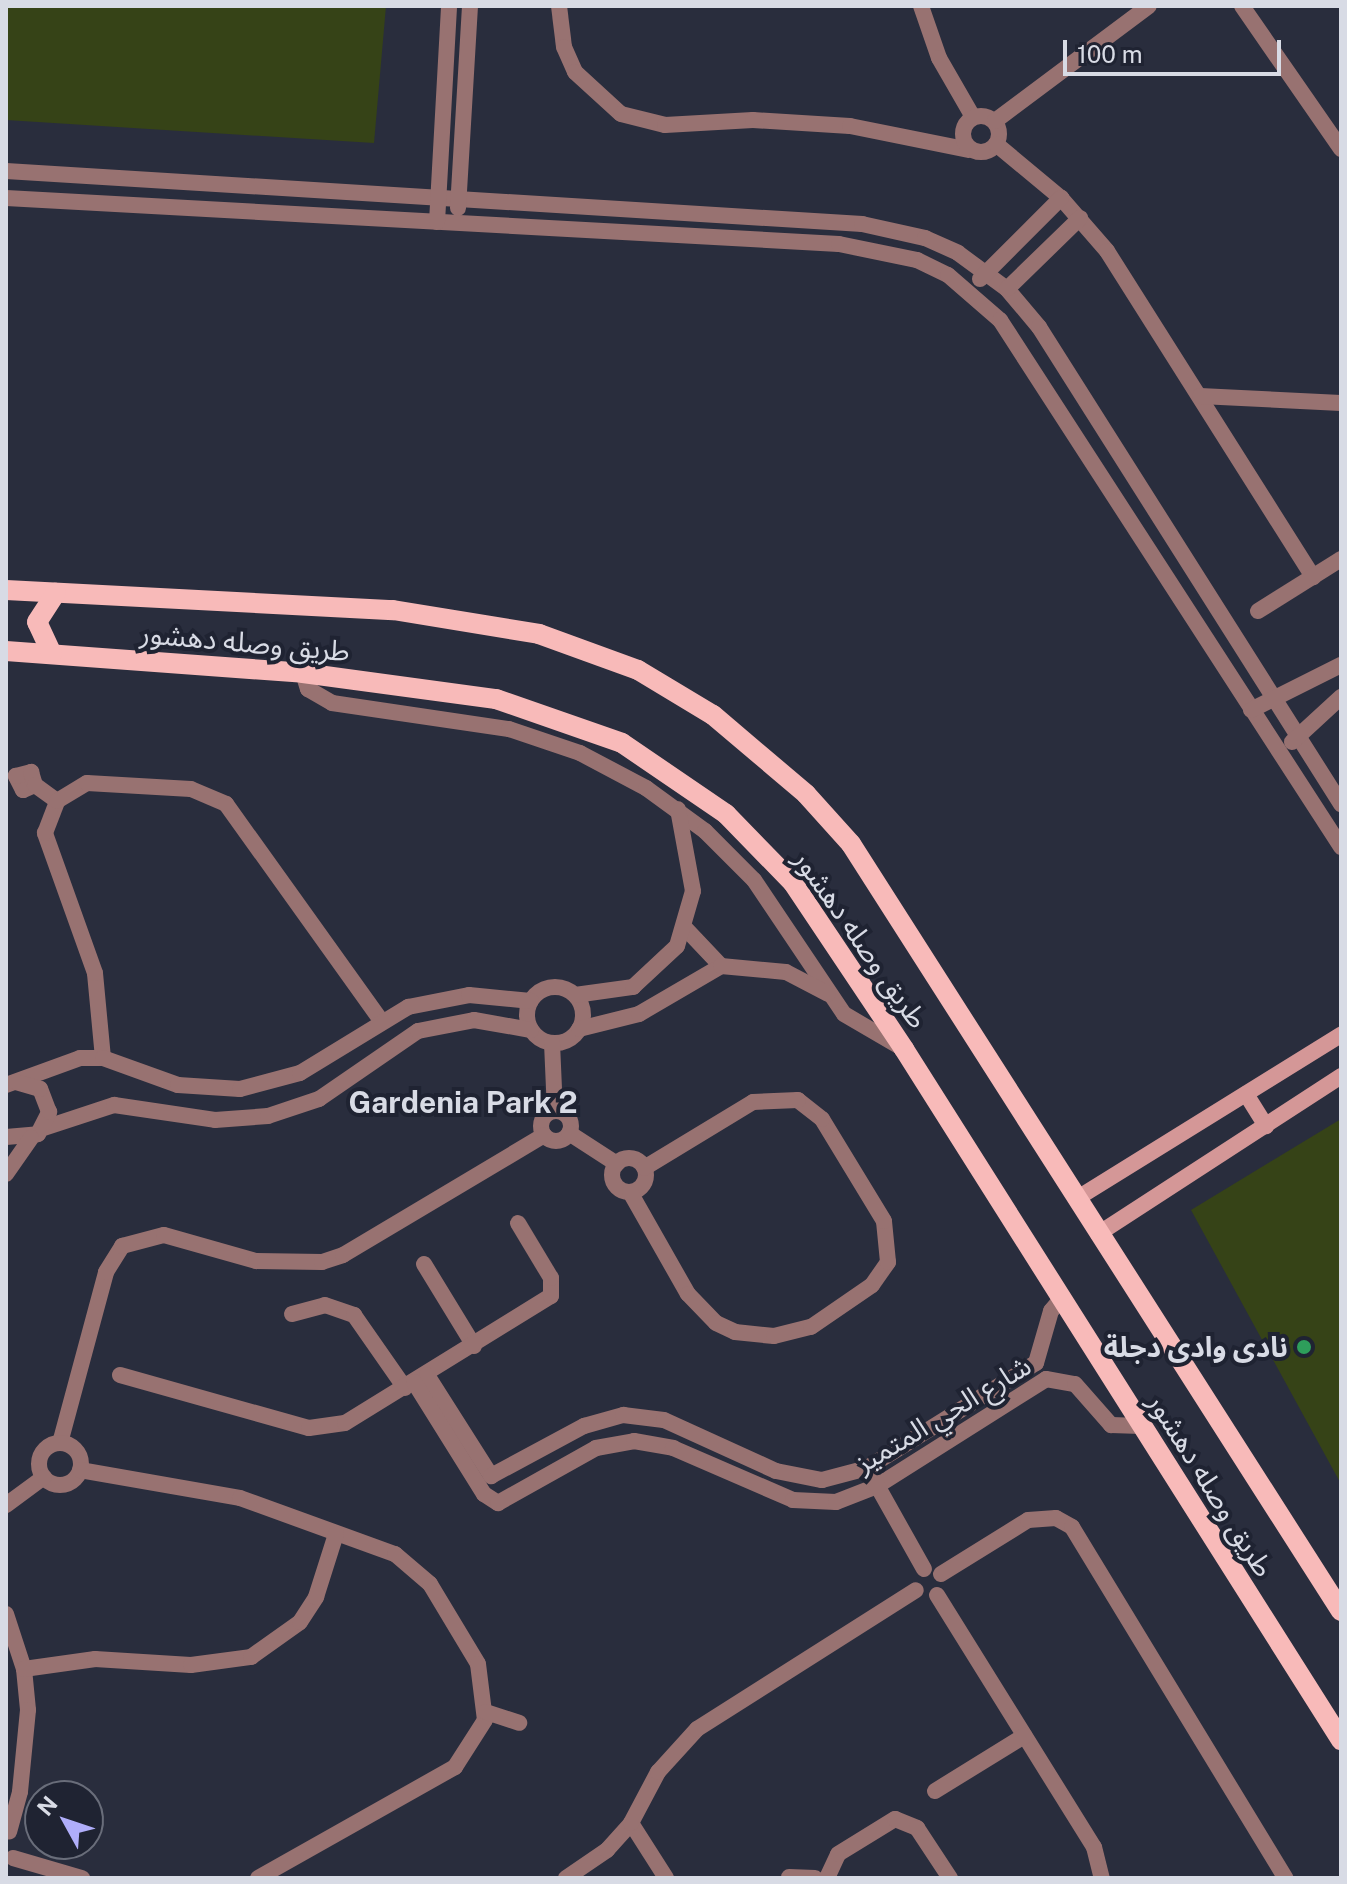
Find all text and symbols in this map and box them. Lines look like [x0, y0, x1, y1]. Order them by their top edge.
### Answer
scale bar [1067, 24, 1285, 74]
text: 100 m [1077, 40, 1143, 68]
street label: طريق وصله دهشور [139, 616, 351, 668]
street label: طريق وصله دهشور [787, 843, 935, 1035]
district label: Gardenia Park 2 [349, 1084, 577, 1120]
place label: نادى وادى دجلة [1104, 1330, 1288, 1364]
marker: نادى وادى دجلة [1295, 1338, 1313, 1356]
street label: شارع الحي المتميز [849, 1348, 1037, 1480]
street label: طريق وصله دهشور [1141, 1387, 1281, 1583]
north arrow [24, 1780, 104, 1860]
text: N [32, 1791, 63, 1821]

